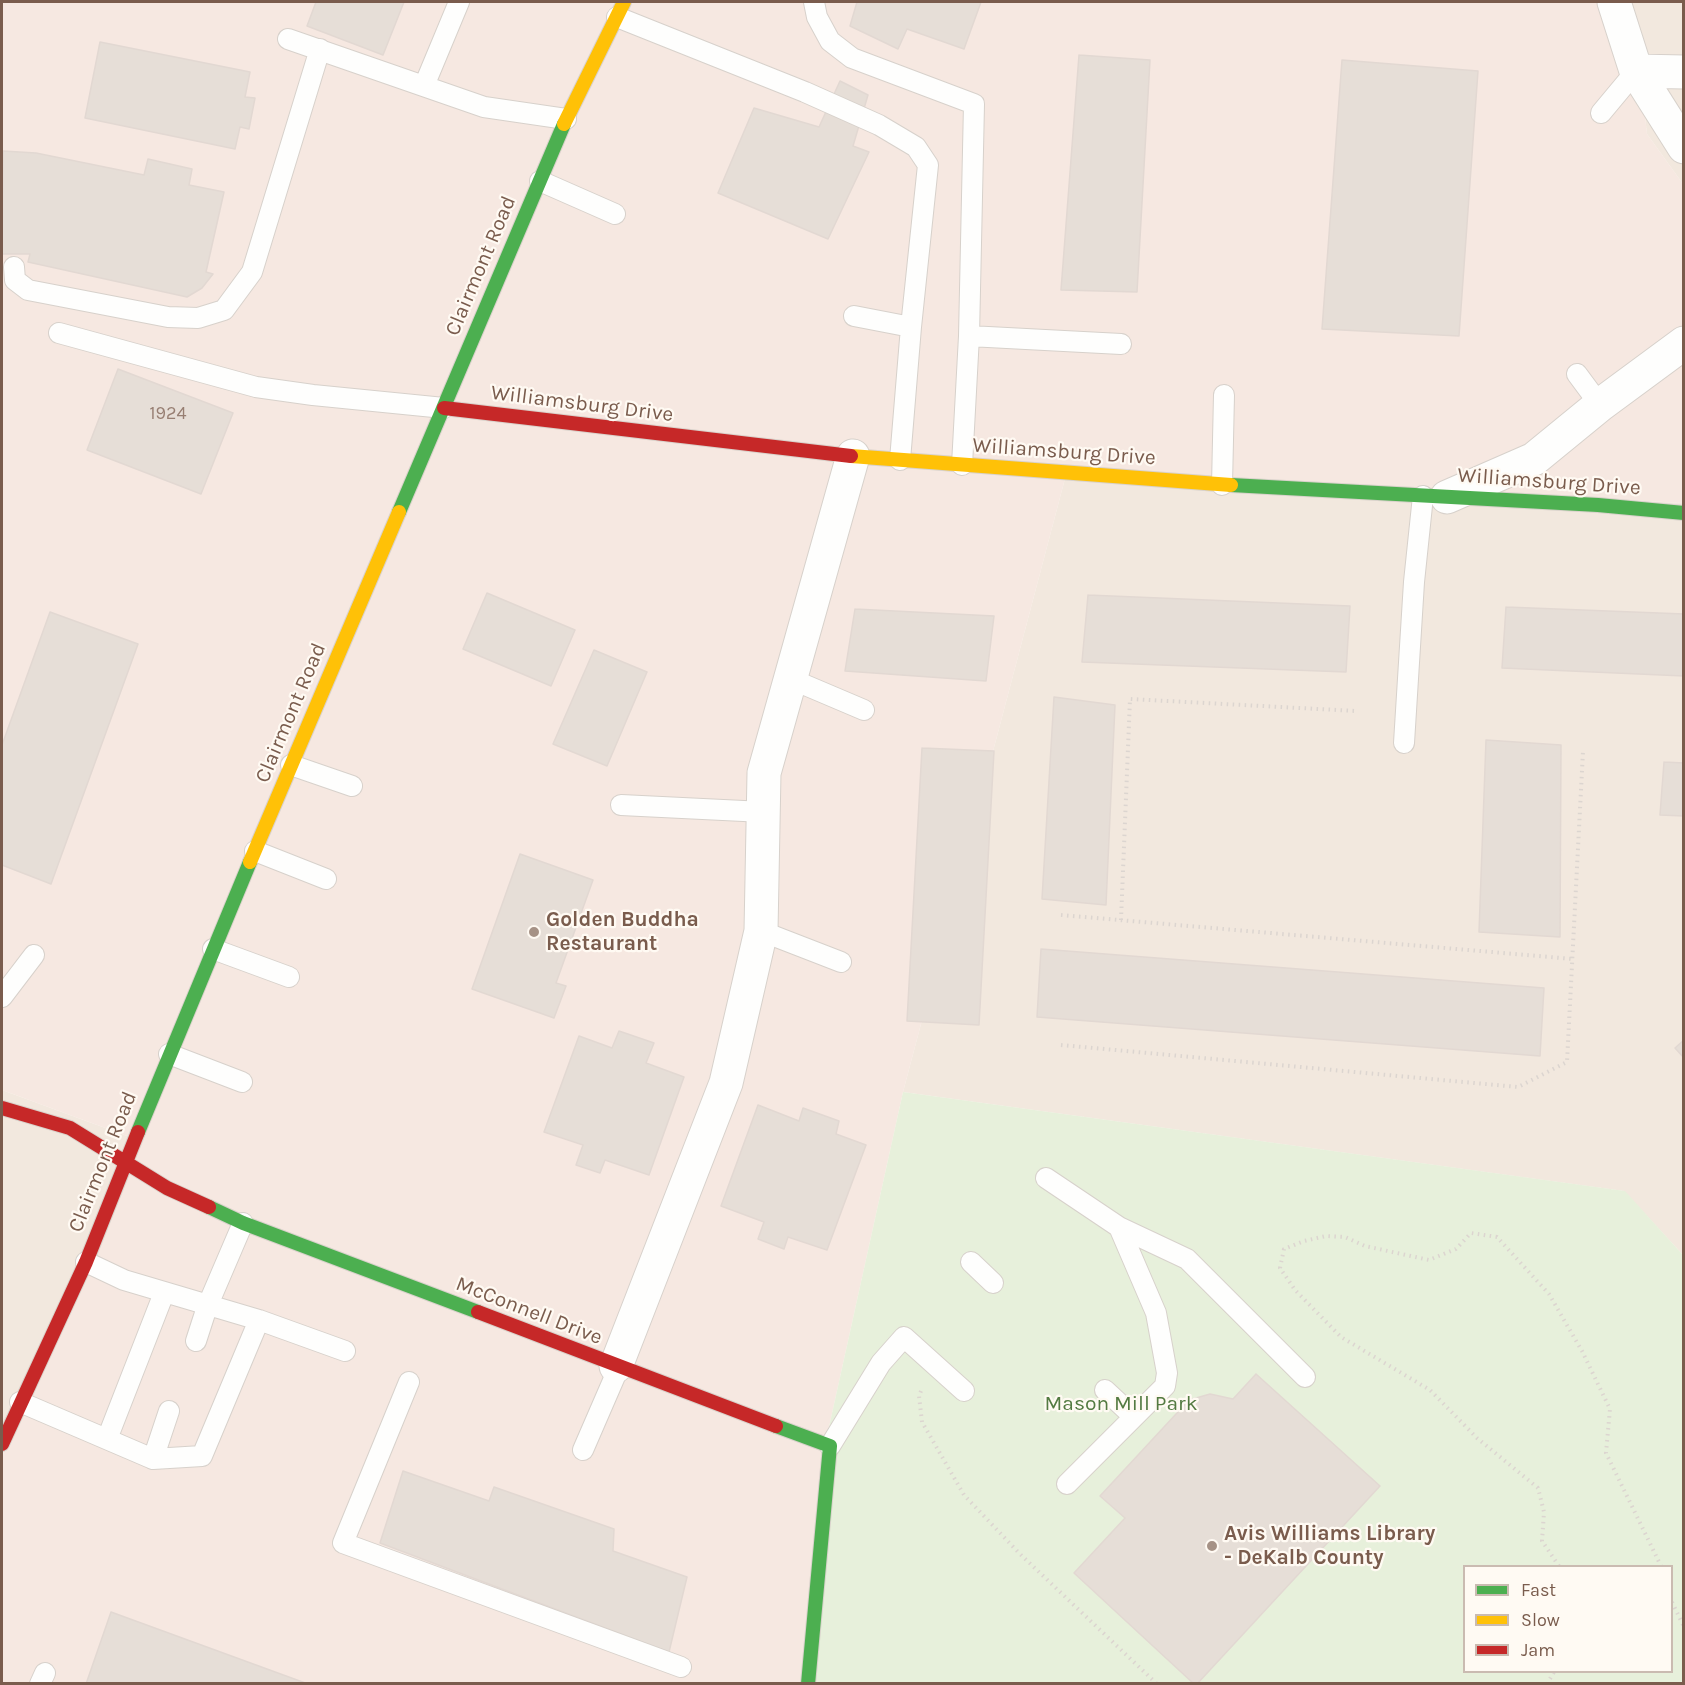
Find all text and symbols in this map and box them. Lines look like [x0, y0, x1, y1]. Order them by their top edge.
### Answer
street label: Clairmont Road [440, 192, 522, 340]
street label: Williamsburg Drive [489, 380, 675, 428]
house number: 1924 [150, 403, 186, 425]
street label: Williamsburg Drive [972, 433, 1156, 471]
street label: Williamsburg Drive [1457, 463, 1641, 501]
street label: Clairmont Road [250, 639, 332, 787]
place label: Golden Buddha Restaurant [546, 907, 699, 957]
marker: Golden Buddha Restaurant [527, 925, 541, 939]
street label: Clairmont Road [63, 1088, 143, 1236]
street label: McConnell Drive [452, 1271, 606, 1351]
park label: Mason Mill Park [1045, 1391, 1197, 1417]
place label: Avis Williams Library - DeKalb County [1224, 1521, 1435, 1571]
marker: Avis Williams Library - DeKalb County [1205, 1539, 1219, 1553]
legend [1463, 1565, 1673, 1673]
text: Fast [1521, 1579, 1556, 1601]
text: Slow [1521, 1609, 1560, 1631]
text: Jam [1521, 1639, 1555, 1661]

